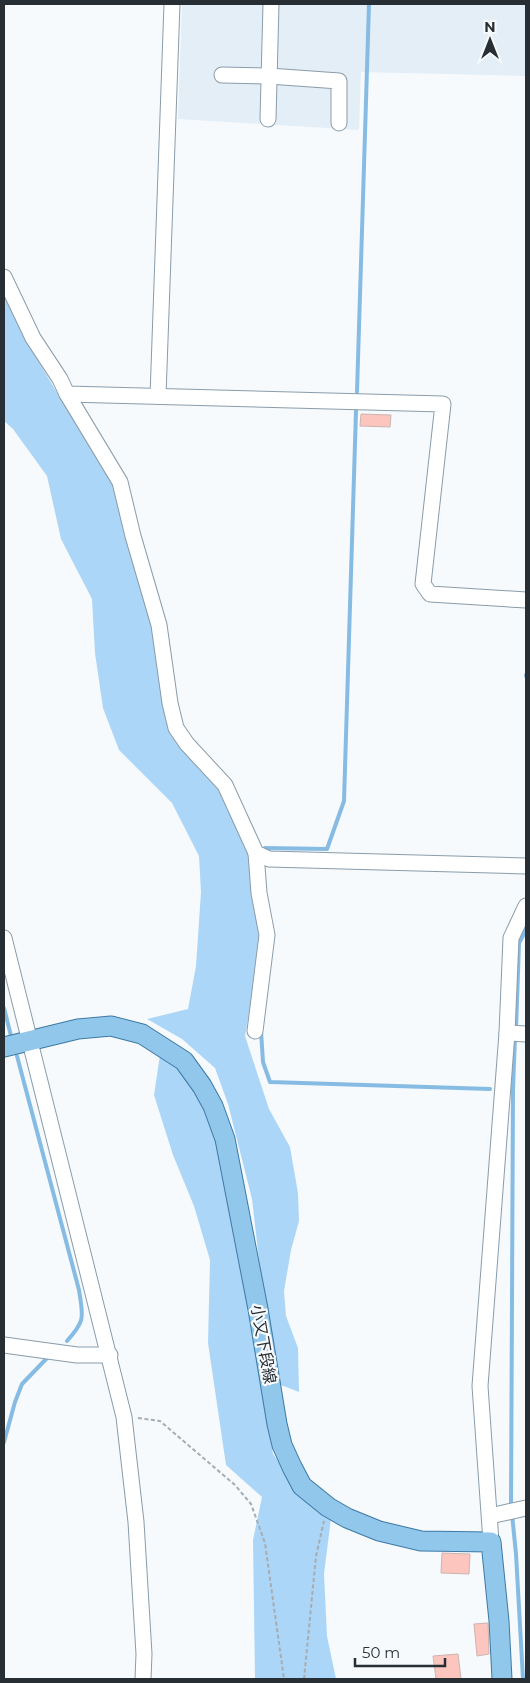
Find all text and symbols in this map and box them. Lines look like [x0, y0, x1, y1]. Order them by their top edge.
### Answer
north arrow [465, 15, 515, 65]
text: N [484, 18, 496, 36]
street label: 小又下段線 [247, 1303, 280, 1385]
scale bar [355, 1636, 445, 1668]
text: 50 m [362, 1643, 400, 1662]

